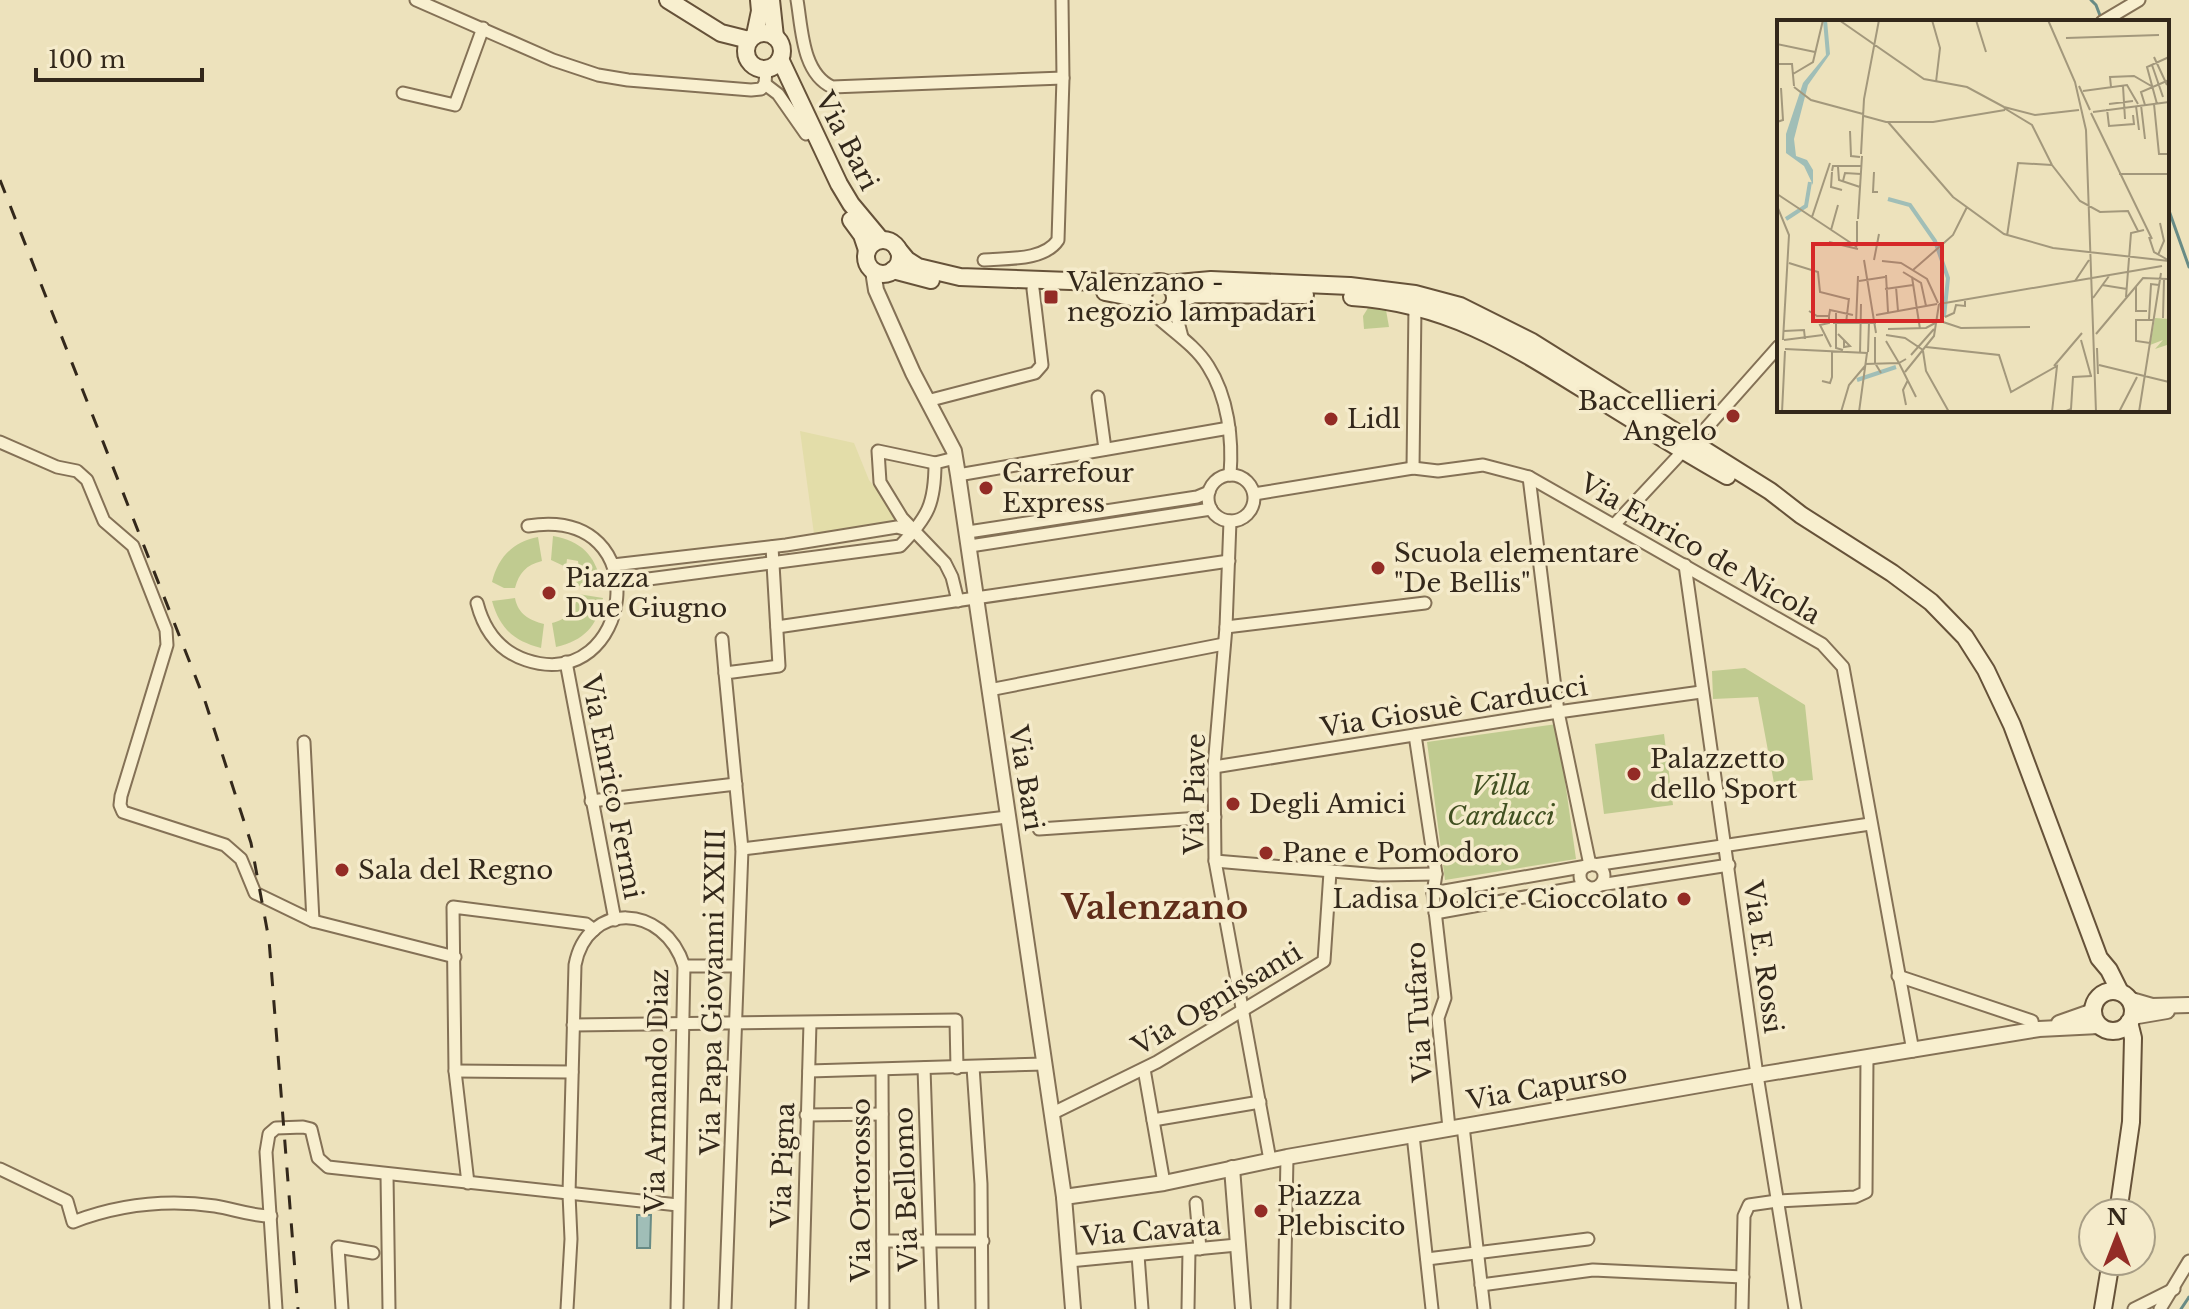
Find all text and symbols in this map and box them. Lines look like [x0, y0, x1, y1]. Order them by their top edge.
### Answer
inset map [1777, 20, 2169, 412]
scale bar [36, 32, 202, 82]
text: 100 m [48, 45, 126, 74]
street label: Via Bari [808, 86, 885, 196]
place label: Valenzano - negozio lampadari [1066, 266, 1316, 328]
marker: Valenzano - negozio lampadari [1042, 288, 1060, 306]
place label: Baccellieri Angelo [1578, 385, 1717, 447]
place label: Lidl [1347, 403, 1401, 435]
marker: Baccellieri Angelo [1724, 407, 1742, 425]
marker: Lidl [1322, 410, 1340, 428]
place label: Carrefour Express [1002, 457, 1134, 519]
street label: Via Enrico de Nicola [1573, 466, 1827, 631]
marker: Carrefour Express [977, 479, 995, 497]
place label: Scuola elementare "De Bellis" [1394, 537, 1639, 599]
marker: Scuola elementare "De Bellis" [1369, 559, 1387, 577]
place label: Piazza Due Giugno [565, 562, 727, 624]
marker: Piazza Due Giugno [540, 584, 558, 602]
street label: Via Giosuè Carducci [1317, 670, 1590, 744]
street label: Via Enrico Fermi [574, 671, 649, 902]
street label: Via Bari [1002, 722, 1050, 833]
street label: Via Piave [1178, 733, 1212, 856]
place label: Palazzetto dello Sport [1650, 743, 1798, 805]
marker: Palazzetto dello Sport [1625, 765, 1643, 783]
park label: Villa Carducci [1447, 770, 1555, 832]
place label: Degli Amici [1249, 788, 1406, 820]
marker: Degli Amici [1224, 795, 1242, 813]
street label: Via Papa Giovanni XXIII [694, 829, 732, 1156]
place label: Pane e Pomodoro [1282, 837, 1519, 869]
marker: Pane e Pomodoro [1257, 844, 1275, 862]
place label: Sala del Regno [358, 854, 553, 886]
marker: Sala del Regno [333, 861, 351, 879]
street label: Via E. Rossi [1736, 878, 1790, 1035]
place label: Ladisa Dolci e Cioccolato [1333, 883, 1668, 915]
district label: Valenzano [1060, 886, 1248, 928]
marker: Ladisa Dolci e Cioccolato [1675, 890, 1693, 908]
street label: Via Ognissanti [1126, 936, 1308, 1063]
street label: Via Tufaro [1399, 941, 1439, 1084]
street label: Via Armando Diaz [639, 968, 675, 1215]
street label: Via Capurso [1463, 1057, 1630, 1117]
street label: Via Ortorosso [845, 1098, 877, 1283]
street label: Via Pigna [765, 1101, 801, 1229]
street label: Via Bellomo [887, 1106, 925, 1273]
place label: Piazza Plebiscito [1277, 1180, 1406, 1242]
north arrow [2077, 1197, 2157, 1277]
marker: Piazza Plebiscito [1252, 1202, 1270, 1220]
text: N [2107, 1204, 2128, 1231]
street label: Via Cavata [1079, 1209, 1223, 1253]

